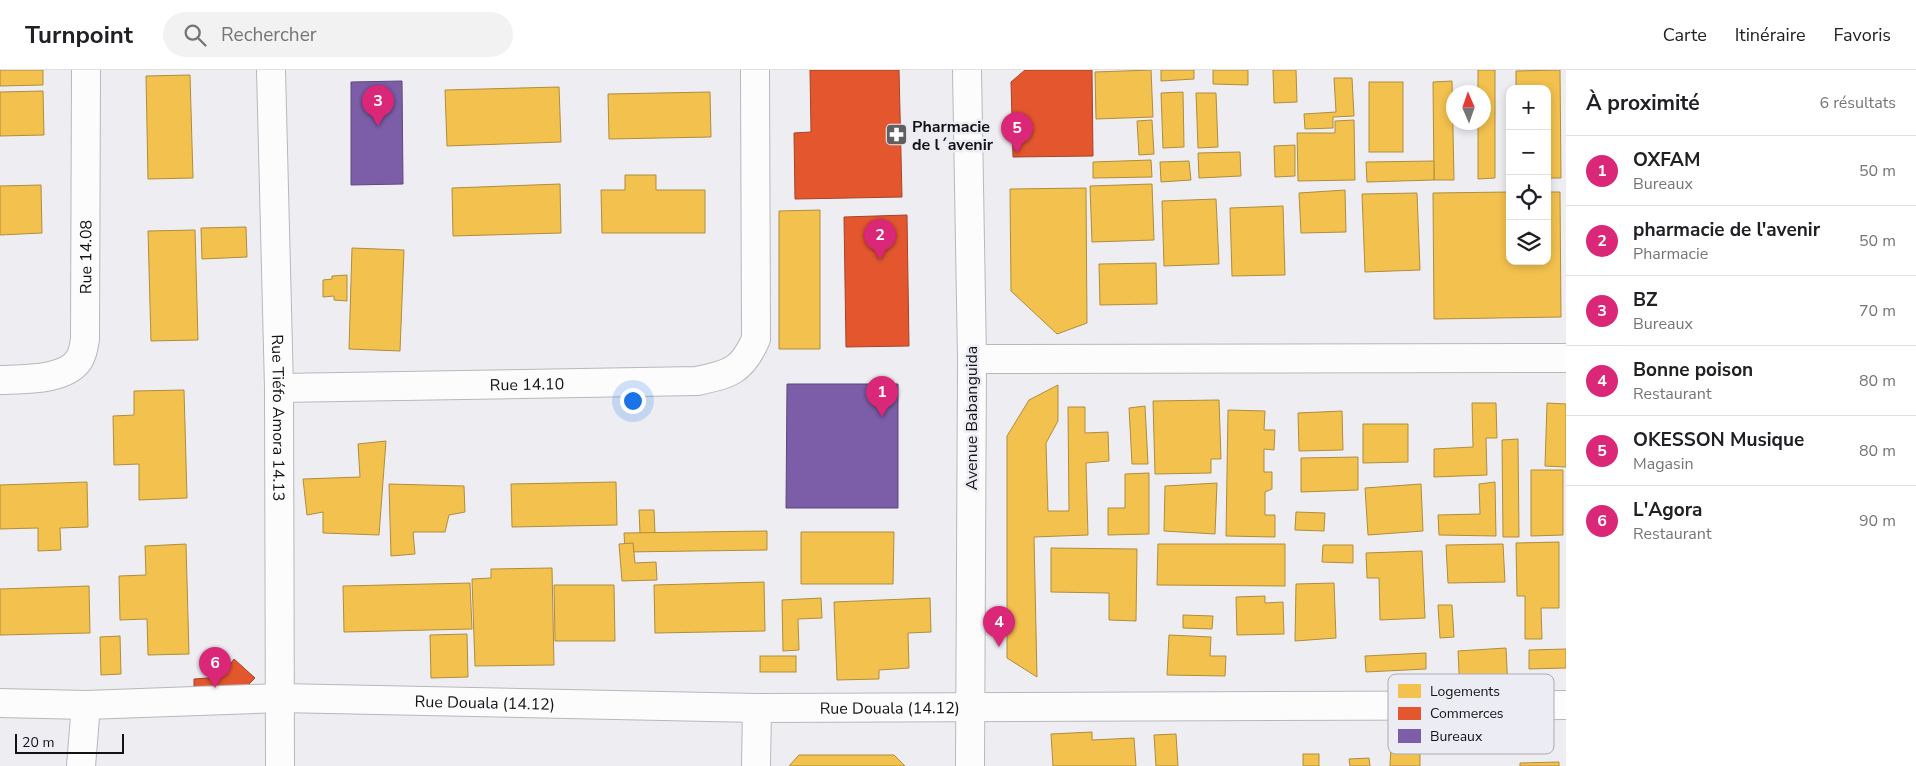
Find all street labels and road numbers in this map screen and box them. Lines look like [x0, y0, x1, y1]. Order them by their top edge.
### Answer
street label: Rue 14.08 [75, 220, 97, 294]
street label: Rue Tiéfo Amora 14.13 [266, 334, 289, 501]
street label: Avenue Babanguida [961, 346, 983, 490]
street label: Rue 14.10 [490, 373, 564, 396]
street label: Rue Douala (14.12) [414, 691, 555, 716]
street label: Rue Douala (14.12) [820, 697, 960, 720]

